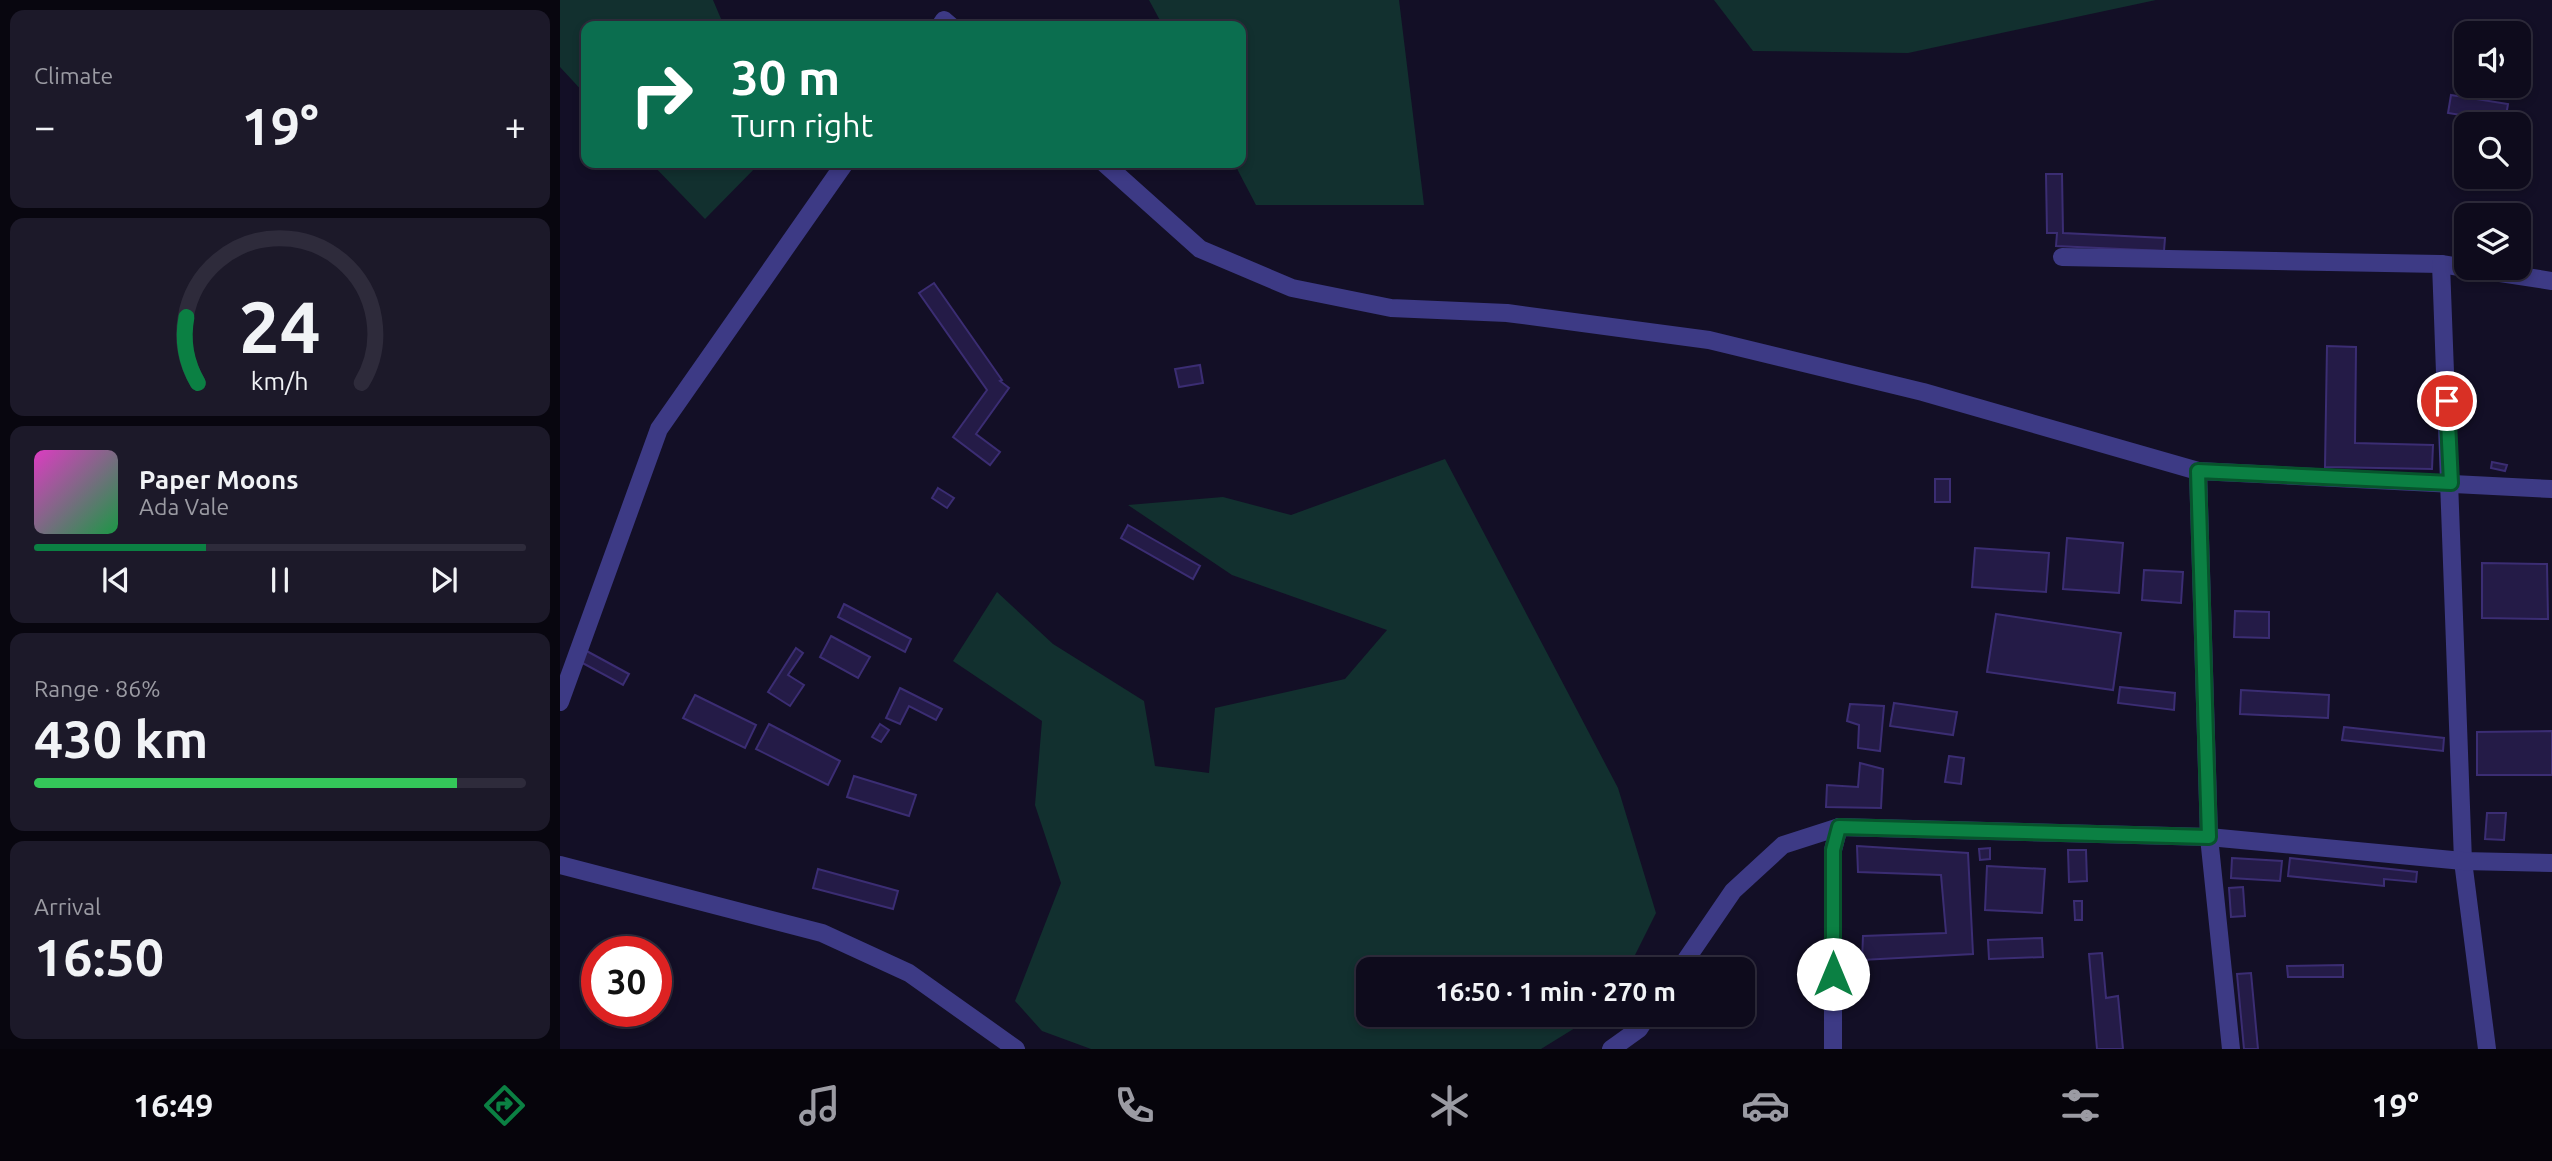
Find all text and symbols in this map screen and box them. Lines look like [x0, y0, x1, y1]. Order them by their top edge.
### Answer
map controls [2454, 21, 2531, 280]
button: sound [2454, 21, 2531, 98]
icon: right [616, 49, 707, 140]
text: 30 m [731, 49, 840, 104]
text: Climate [34, 63, 113, 88]
text: 19° [241, 97, 319, 155]
text: − [34, 105, 55, 147]
text: + [505, 105, 526, 147]
text: Turn right [731, 107, 873, 143]
button: search [2454, 112, 2531, 189]
button: layers [2454, 203, 2531, 280]
text: 24 [239, 285, 321, 367]
text: km/h [251, 366, 309, 394]
pin [2417, 371, 2477, 431]
icon: arrive [2428, 382, 2466, 420]
text: Paper Moons [139, 465, 298, 494]
text: Ada Vale [139, 494, 229, 519]
icon: previous [97, 561, 135, 599]
icon: pause [261, 561, 299, 599]
icon: next [425, 561, 463, 599]
text: Range · 86% [34, 676, 161, 701]
text: 430 km [34, 710, 208, 768]
text: Arrival [34, 894, 101, 919]
text: 16:50 [34, 928, 164, 986]
speed limit sign: 30 [581, 936, 672, 1027]
position arrow [1796, 937, 1870, 1011]
text: 16:50 · 1 min · 270 m [1435, 977, 1676, 1006]
icon: directions [480, 1081, 529, 1130]
icon: music [795, 1081, 844, 1130]
icon: phone [1110, 1081, 1159, 1130]
icon: climate [1425, 1081, 1474, 1130]
icon: car [1741, 1081, 1790, 1130]
icon: filters [2056, 1081, 2105, 1130]
text: 16:49 [133, 1087, 213, 1123]
text: 19° [2371, 1087, 2419, 1123]

